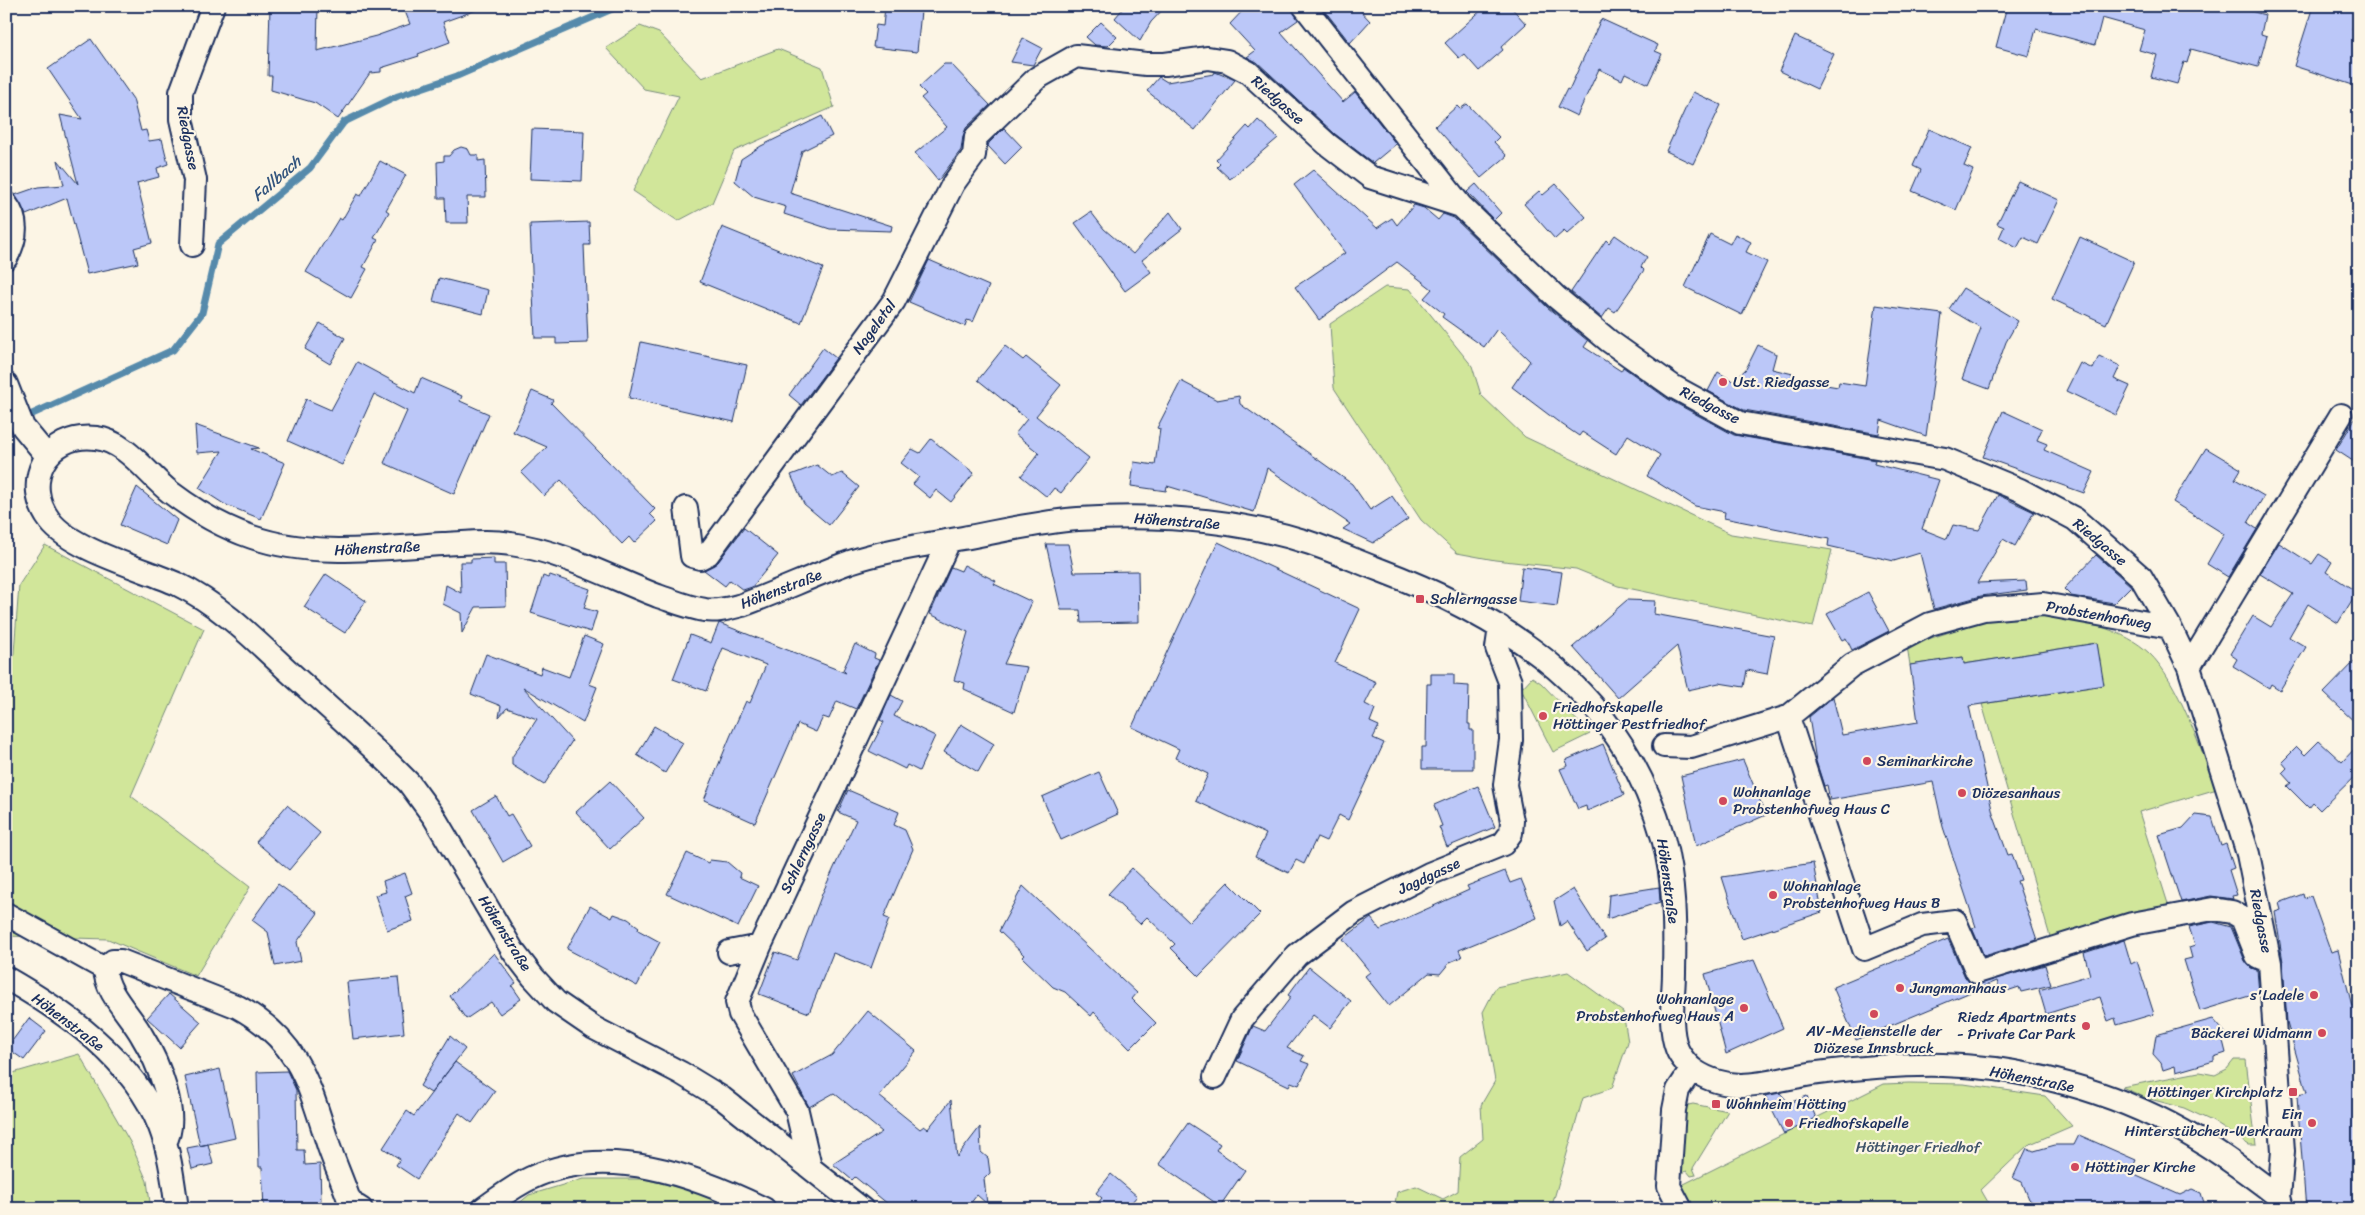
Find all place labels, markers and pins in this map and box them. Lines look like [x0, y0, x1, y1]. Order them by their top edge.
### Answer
place label: Ust. Riedgasse [1733, 369, 1830, 395]
marker: Ust. Riedgasse [1717, 376, 1729, 388]
place label: Schlerngasse [1430, 586, 1517, 612]
marker: Schlerngasse [1414, 593, 1426, 605]
place label: Friedhofskapelle Höttinger Pestfriedhof [1553, 694, 1708, 737]
marker: Friedhofskapelle Höttinger Pestfriedhof [1537, 710, 1549, 722]
place label: Seminarkirche [1877, 748, 1973, 774]
marker: Seminarkirche [1861, 755, 1873, 767]
place label: Wohnanlage Probstenhofweg Haus C [1733, 779, 1891, 822]
place label: Diözesanhaus [1972, 780, 2061, 806]
marker: Diözesanhaus [1956, 787, 1968, 799]
marker: Wohnanlage Probstenhofweg Haus C [1717, 795, 1729, 807]
place label: Wohnanlage Probstenhofweg Haus B [1783, 873, 1941, 916]
marker: Wohnanlage Probstenhofweg Haus B [1767, 889, 1779, 901]
place label: Jungmannhaus [1909, 975, 2006, 1001]
marker: Jungmannhaus [1894, 982, 1906, 994]
place label: s'Ladele [2249, 982, 2304, 1008]
place label: Wohnanlage Probstenhofweg Haus A [1576, 986, 1734, 1029]
marker: s'Ladele [2308, 989, 2320, 1001]
marker: Wohnanlage Probstenhofweg Haus A [1738, 1002, 1750, 1014]
place label: Riedz Apartments - Private Car Park [1957, 1004, 2077, 1047]
marker: AV-Medienstelle der Diözese Innsbruck [1868, 1008, 1880, 1020]
place label: AV-Medienstelle der Diözese Innsbruck [1805, 1018, 1943, 1061]
marker: Riedz Apartments - Private Car Park [2080, 1020, 2092, 1032]
place label: Bäckerei Widmann [2191, 1020, 2312, 1046]
marker: Bäckerei Widmann [2316, 1027, 2328, 1039]
place label: Höttinger Kirchplatz [2147, 1079, 2284, 1105]
marker: Höttinger Kirchplatz [2287, 1086, 2299, 1098]
place label: Wohnheim Hötting [1726, 1091, 1847, 1117]
marker: Wohnheim Hötting [1710, 1098, 1722, 1110]
place label: Ein Hinterstübchen-Werkraum [2124, 1101, 2302, 1144]
place label: Friedhofskapelle [1799, 1110, 1909, 1136]
marker: Friedhofskapelle [1783, 1117, 1795, 1129]
marker: Ein Hinterstübchen-Werkraum [2306, 1117, 2318, 1129]
place label: Höttinger Kirche [2085, 1154, 2196, 1180]
marker: Höttinger Kirche [2069, 1161, 2081, 1173]

